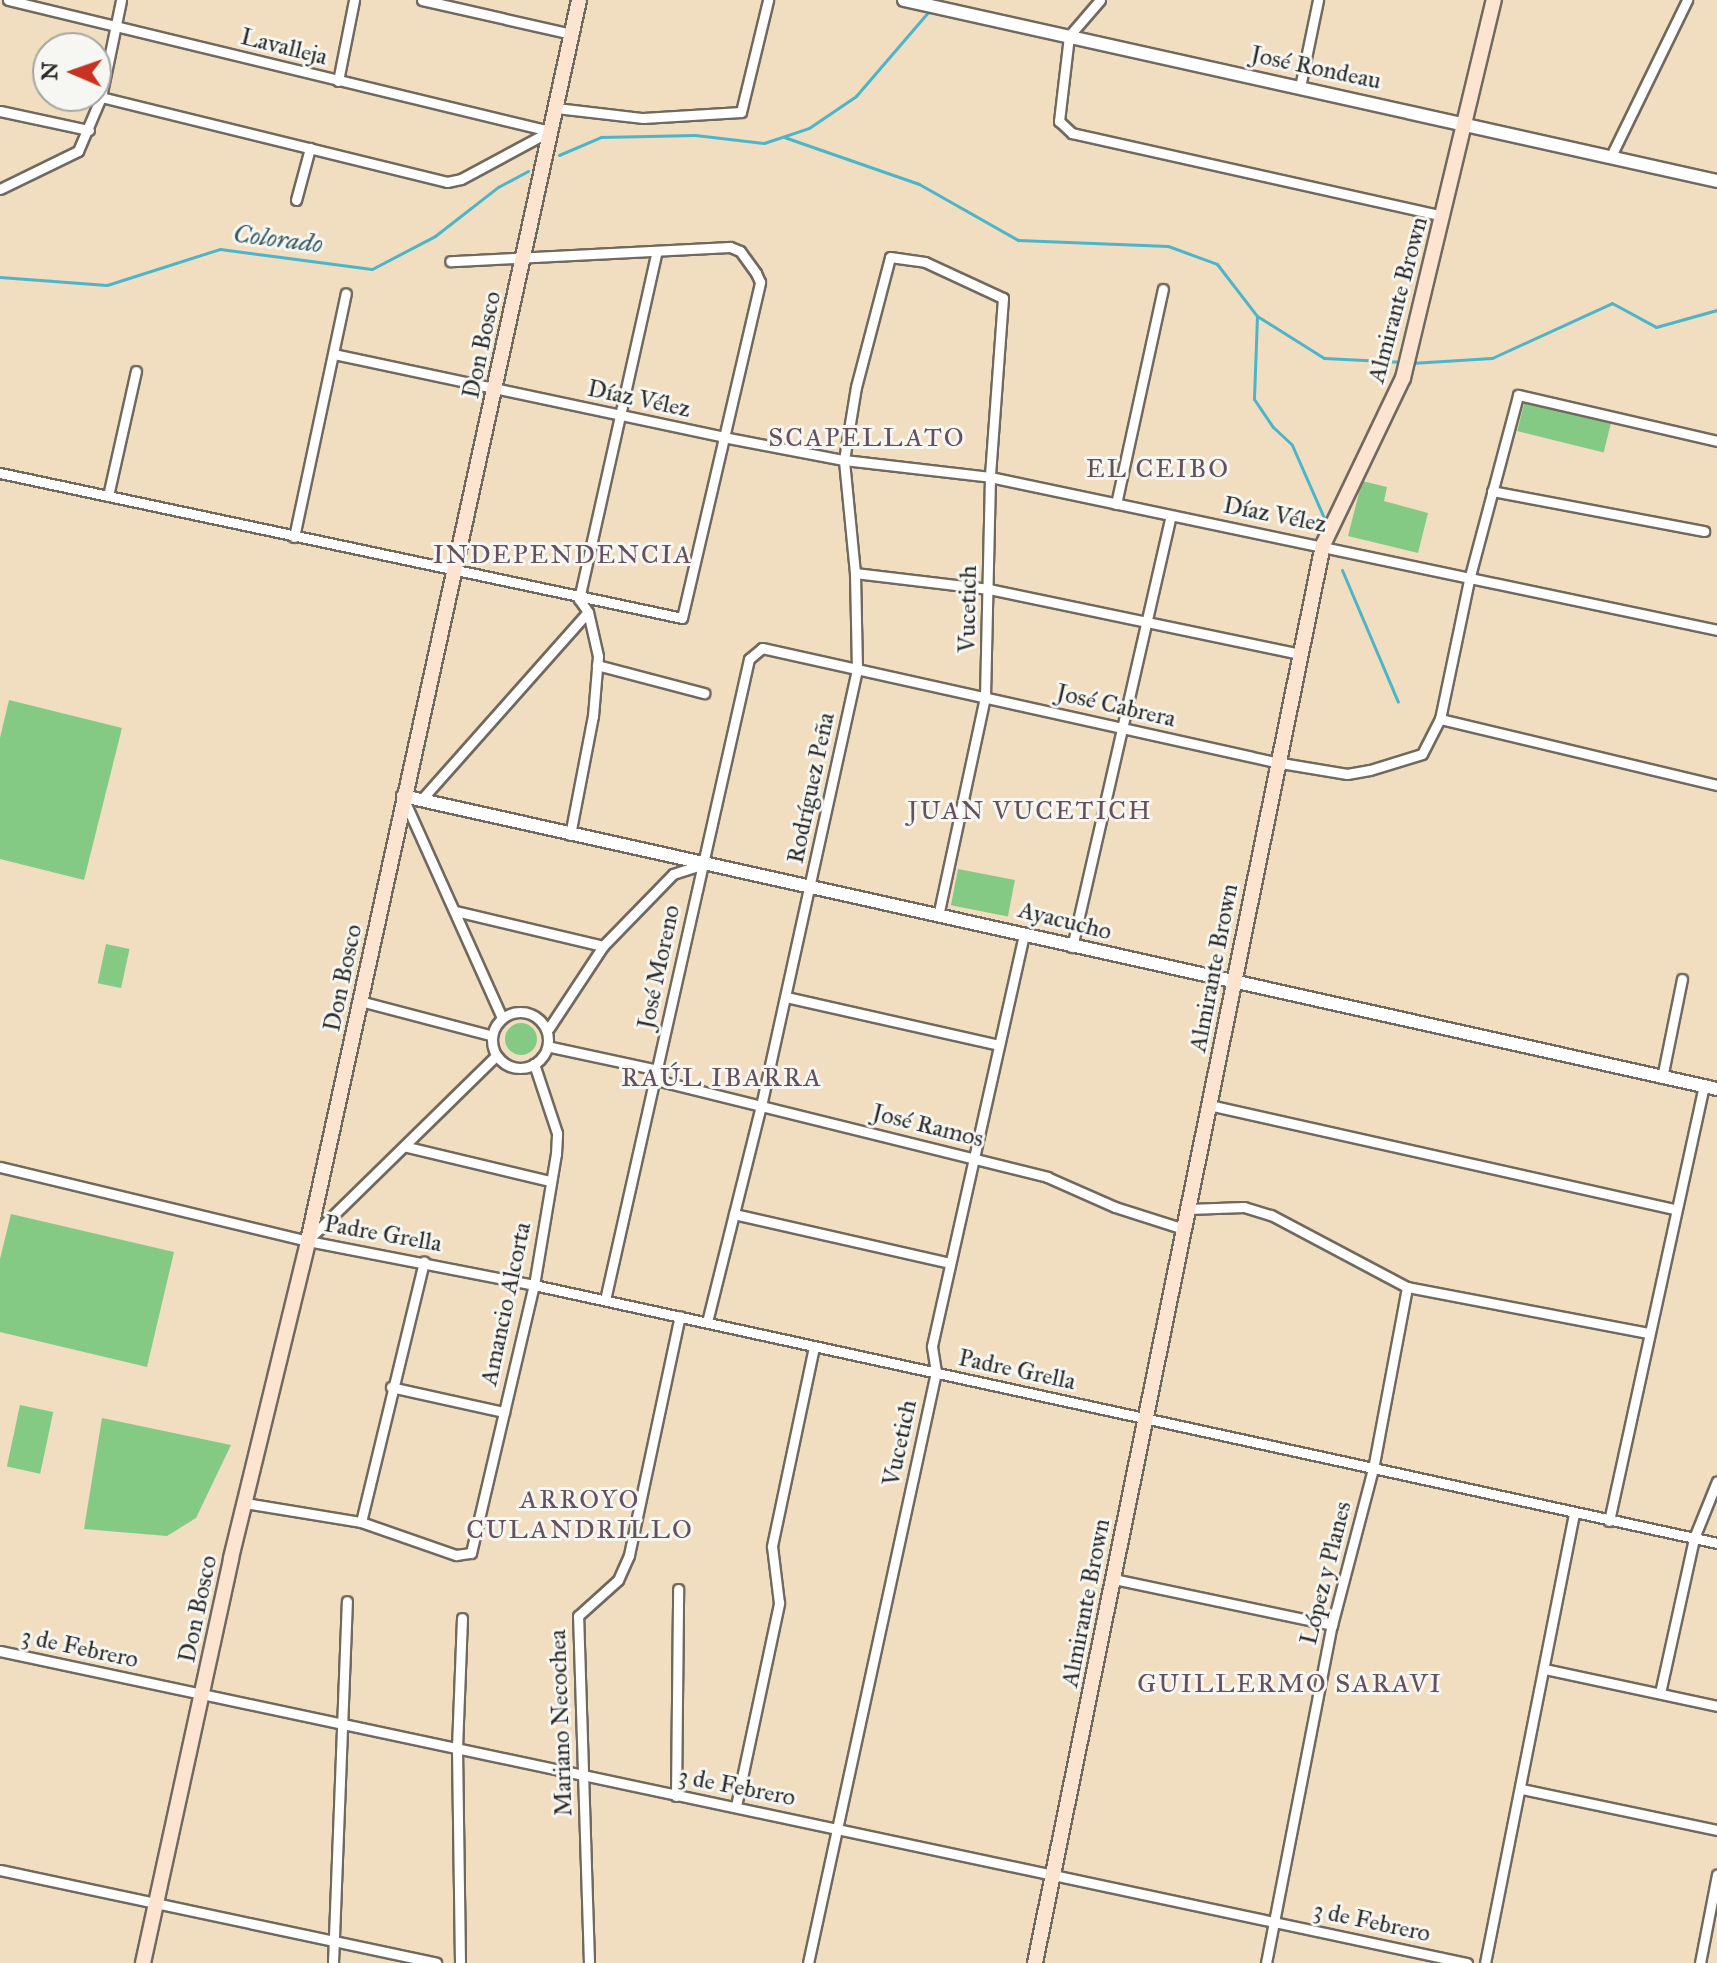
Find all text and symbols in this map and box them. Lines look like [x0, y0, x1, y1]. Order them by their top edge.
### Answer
street label: Lavalleja [238, 22, 330, 72]
north arrow [32, 32, 112, 112]
street label: José Rondeau [1248, 40, 1384, 96]
text: N [36, 61, 63, 81]
street label: Almirante Brown [1362, 214, 1434, 386]
water label: Colorado [232, 218, 324, 260]
street label: Don Bosco [457, 289, 507, 401]
street label: Díaz Vélez [585, 374, 693, 424]
district label: SCAPELLATO [768, 422, 966, 454]
district label: EL CEIBO [1086, 453, 1230, 485]
street label: Díaz Vélez [1221, 491, 1329, 539]
district label: INDEPENDENCIA [433, 539, 693, 571]
street label: Vucetich [953, 565, 983, 653]
street label: José Cabrera [1054, 678, 1178, 734]
street label: Rodríguez Peña [781, 710, 841, 866]
district label: JUAN VUCETICH [908, 795, 1152, 827]
street label: Almirante Brown [1184, 882, 1244, 1054]
street label: Ayacucho [1015, 896, 1115, 946]
street label: José Moreno [632, 902, 686, 1032]
street label: Don Bosco [318, 922, 368, 1034]
district label: RAÚL IBARRA [621, 1062, 823, 1094]
street label: José Ramos [869, 1098, 987, 1154]
street label: Padre Grella [322, 1209, 444, 1259]
street label: Amancio Alcorta [475, 1220, 537, 1388]
street label: Padre Grella [956, 1344, 1078, 1396]
street label: Vucetich [877, 1397, 923, 1489]
district label: ARROYO CULANDRILLO [466, 1484, 694, 1546]
street label: López y Planes [1294, 1498, 1358, 1648]
street label: Almirante Brown [1056, 1517, 1116, 1689]
street label: Don Bosco [173, 1553, 223, 1665]
street label: 3 de Febrero [19, 1622, 141, 1674]
street label: Mariano Necochea [543, 1629, 579, 1817]
district label: GUILLERMO SARAVI [1137, 1668, 1443, 1700]
street label: 3 de Febrero [676, 1762, 798, 1812]
street label: 3 de Febrero [1311, 1896, 1433, 1948]

